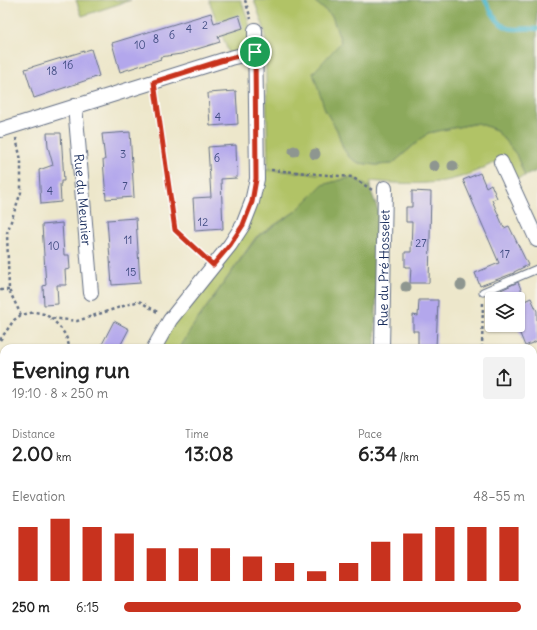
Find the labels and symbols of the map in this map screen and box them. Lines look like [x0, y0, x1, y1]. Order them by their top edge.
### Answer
house number: 2 [202, 18, 208, 32]
house number: 4 [186, 22, 192, 36]
house number: 6 [169, 28, 175, 42]
house number: 8 [153, 32, 159, 46]
pin [238, 35, 272, 69]
house number: 10 [134, 38, 146, 52]
house number: 16 [63, 58, 73, 72]
house number: 18 [47, 64, 57, 78]
house number: 4 [215, 110, 221, 124]
house number: 3 [120, 147, 126, 161]
house number: 6 [214, 151, 220, 165]
street label: Rue du Meunier [71, 153, 95, 247]
house number: 7 [122, 179, 128, 193]
house number: 4 [47, 184, 53, 198]
street label: Rue du Pré Hosselet [374, 209, 393, 327]
house number: 12 [198, 215, 208, 229]
house number: 11 [124, 233, 132, 247]
house number: 27 [415, 236, 427, 250]
house number: 10 [48, 239, 60, 253]
house number: 17 [500, 247, 510, 261]
house number: 15 [126, 265, 136, 279]

